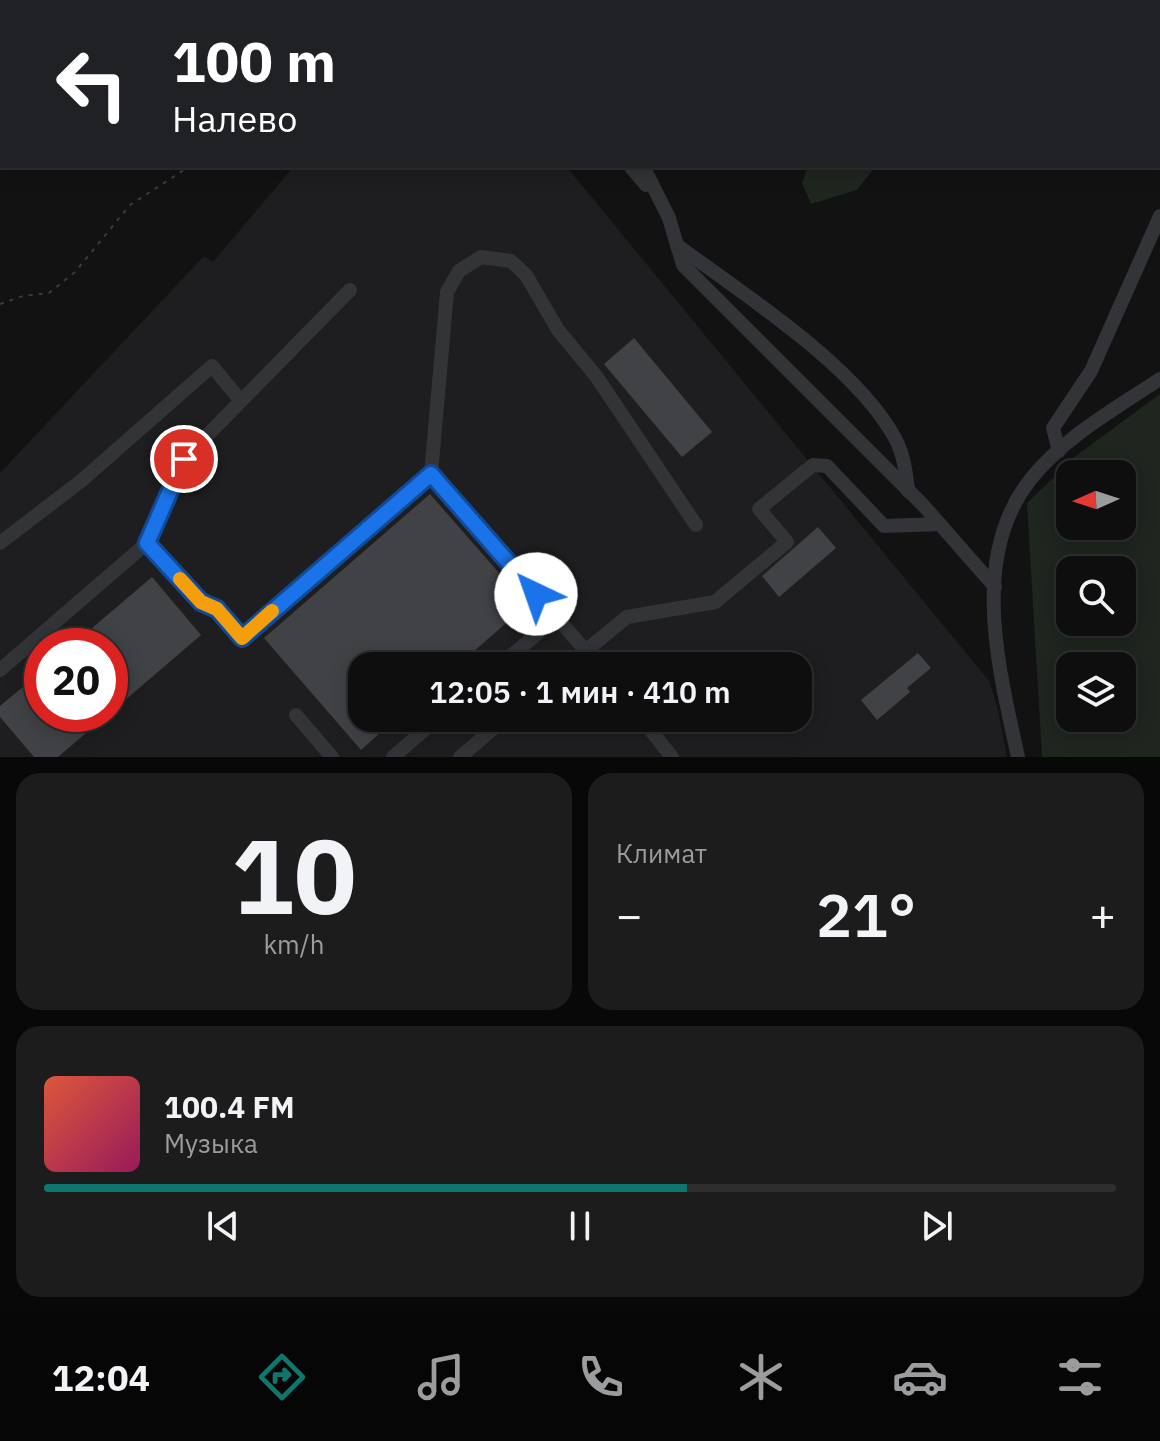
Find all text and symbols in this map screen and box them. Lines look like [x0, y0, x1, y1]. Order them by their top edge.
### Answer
text: 100 m [172, 25, 336, 97]
icon: left [40, 32, 144, 136]
text: Налево [172, 95, 297, 142]
pin [150, 425, 218, 493]
icon: arrive [162, 437, 206, 481]
north arrow [1056, 460, 1136, 540]
map controls [1056, 460, 1136, 732]
position arrow [494, 552, 578, 636]
button: search [1056, 556, 1136, 636]
speed limit sign: 20 [24, 628, 128, 732]
button: layers [1056, 652, 1136, 732]
text: 12:05 · 1 мин · 410 m [429, 672, 731, 711]
text: 10 [232, 807, 356, 943]
text: Климат [616, 836, 707, 870]
text: 21° [816, 875, 916, 954]
text: − [616, 886, 642, 943]
text: + [1090, 886, 1116, 943]
text: km/h [263, 927, 325, 961]
text: 100.4 FM [164, 1087, 295, 1126]
text: Музыка [164, 1126, 258, 1160]
icon: previous [201, 1204, 245, 1248]
icon: pause [558, 1204, 602, 1248]
icon: next [915, 1204, 959, 1248]
icon: directions [254, 1349, 310, 1405]
icon: music [413, 1349, 469, 1405]
icon: phone [573, 1349, 629, 1405]
icon: climate [733, 1349, 789, 1405]
icon: car [892, 1349, 948, 1405]
icon: filters [1052, 1349, 1108, 1405]
text: 12:04 [52, 1354, 150, 1401]

